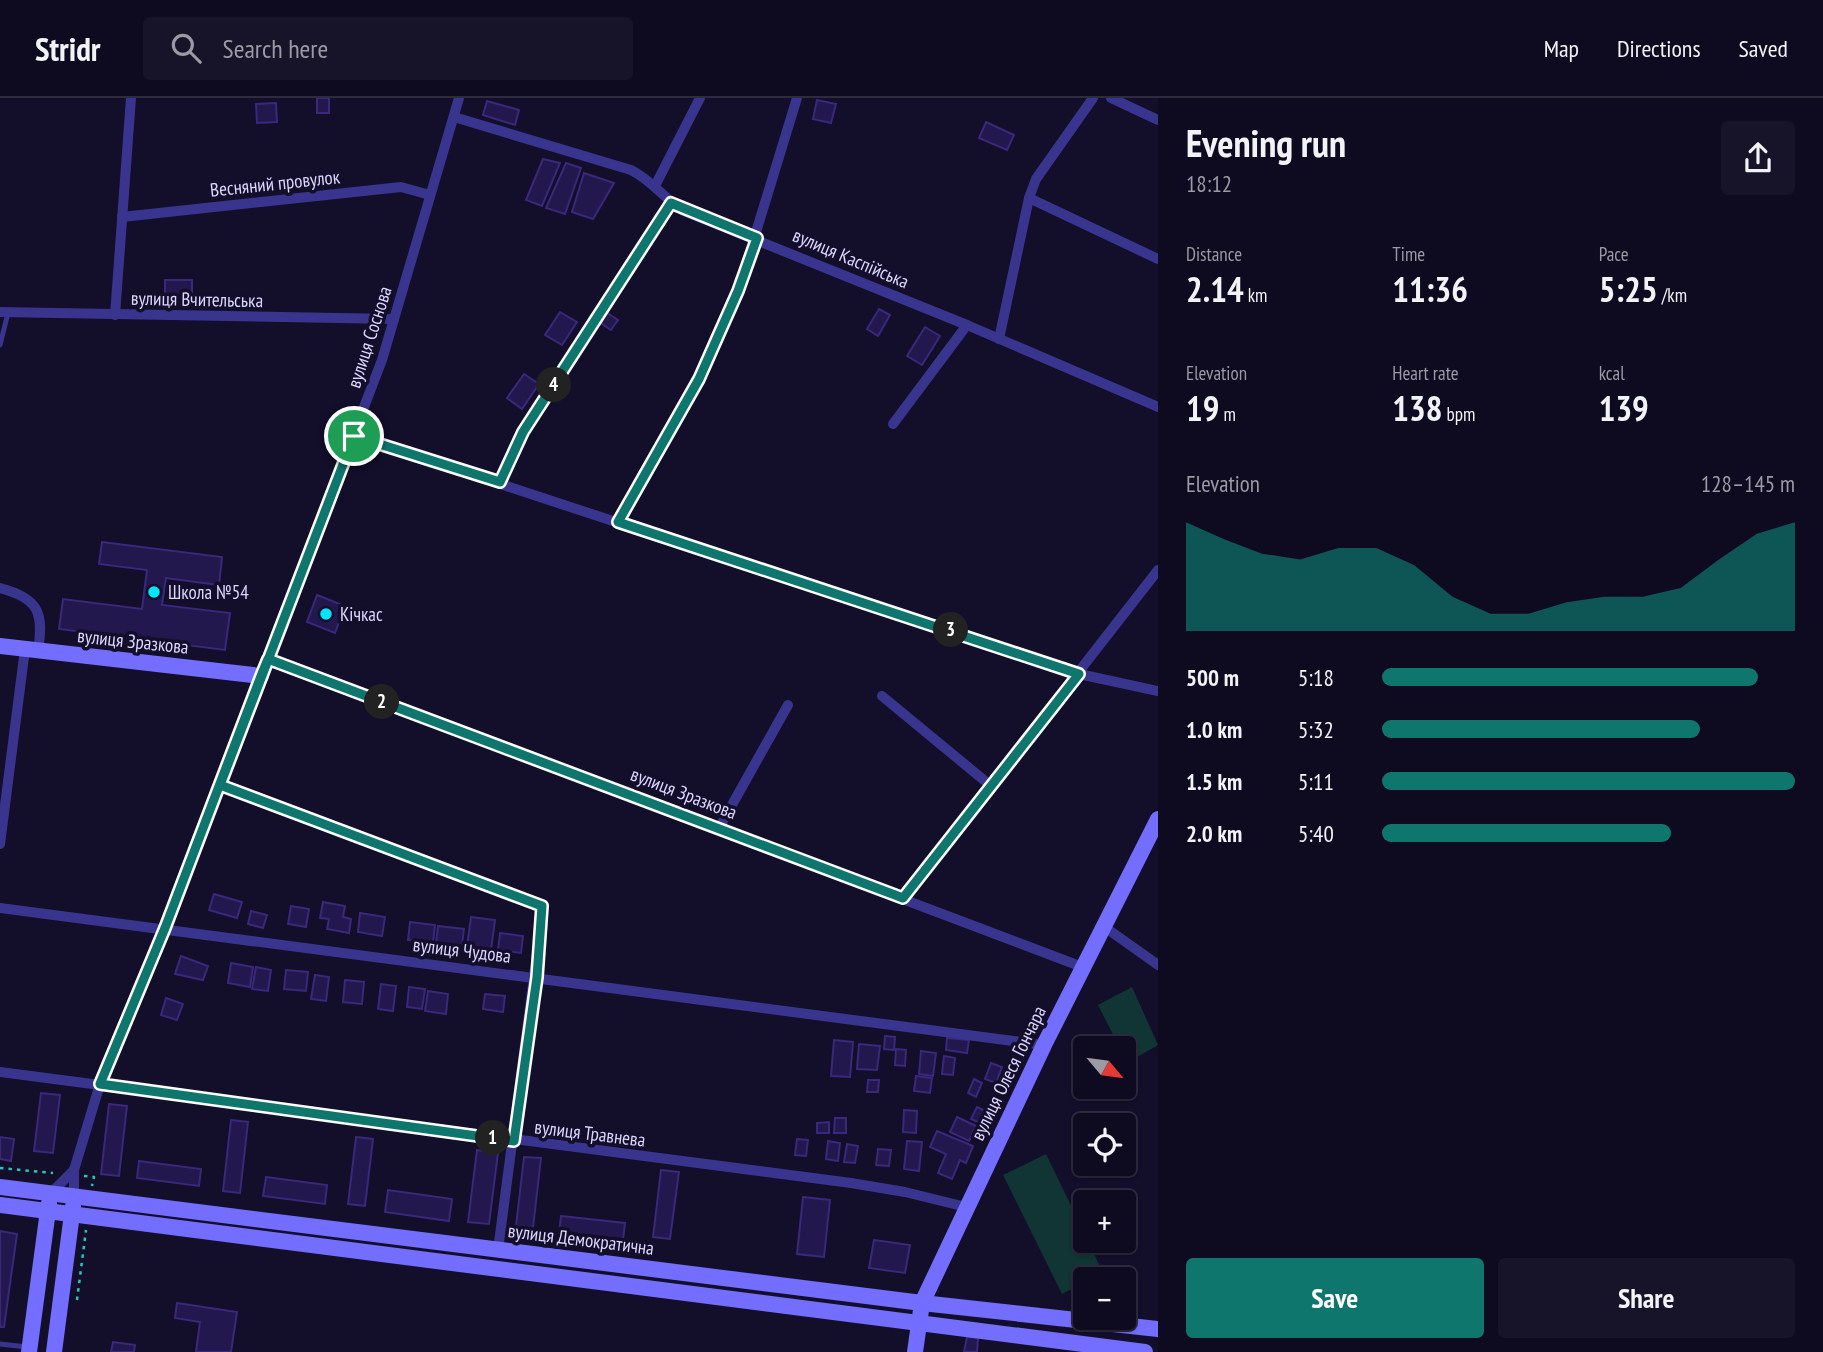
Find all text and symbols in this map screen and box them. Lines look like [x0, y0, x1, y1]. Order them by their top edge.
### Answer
search box [143, 17, 633, 80]
text: Stridr [35, 27, 101, 70]
icon: search [167, 29, 205, 67]
text: Search here [223, 32, 328, 65]
text: Map [1544, 33, 1579, 64]
text: Directions [1617, 33, 1701, 64]
text: Saved [1739, 33, 1788, 64]
text: Evening run [1186, 118, 1346, 167]
button: share [1721, 121, 1795, 195]
street label: Весняний провулок [209, 164, 342, 202]
text: 18:12 [1186, 169, 1232, 198]
street label: вулиця Каспійська [789, 223, 913, 293]
text: Distance [1186, 242, 1242, 266]
text: Time [1392, 242, 1425, 266]
text: Pace [1599, 242, 1629, 266]
text: 2.14 [1186, 266, 1244, 312]
text: 11:36 [1392, 266, 1468, 312]
text: 5:25 [1599, 266, 1658, 312]
street label: вулиця Соснова [341, 283, 397, 391]
text: km [1244, 283, 1267, 307]
text: /km [1658, 283, 1687, 307]
street label: вулиця Вчительська [131, 286, 263, 312]
text: Elevation [1186, 361, 1247, 385]
text: Heart rate [1392, 361, 1459, 385]
text: kcal [1599, 361, 1625, 385]
pin: 4 [536, 368, 572, 402]
text: 4 [549, 372, 558, 396]
text: 19 [1186, 385, 1219, 431]
text: 138 [1392, 385, 1443, 431]
text: 139 [1599, 385, 1649, 431]
text: m [1219, 402, 1236, 426]
text: bpm [1443, 402, 1475, 426]
pin [324, 406, 384, 466]
icon: arrive [335, 417, 373, 455]
text: Elevation [1186, 469, 1260, 498]
text: 128–145 m [1701, 469, 1795, 498]
place label: Школа №54 [168, 580, 249, 604]
marker: Школа №54 [146, 584, 162, 600]
place label: Кічкас [340, 602, 383, 626]
marker: Кічкас [318, 606, 334, 622]
pin: 3 [934, 612, 968, 648]
text: 3 [946, 617, 955, 641]
street label: вулиця Зразкова [76, 623, 190, 659]
text: 500 m [1186, 663, 1239, 692]
text: 5:18 [1298, 663, 1334, 692]
pin: 2 [364, 684, 400, 720]
text: 2 [377, 689, 386, 713]
text: 1.0 km [1186, 715, 1242, 744]
text: 5:32 [1298, 715, 1334, 744]
street label: вулиця Зразкова [627, 762, 741, 824]
text: 1.5 km [1186, 767, 1242, 796]
text: 5:11 [1298, 767, 1334, 796]
text: 2.0 km [1186, 819, 1242, 848]
text: 5:40 [1298, 819, 1334, 848]
street label: вулиця Чудова [412, 932, 512, 968]
street label: вулиця Олеся Гончара [965, 1002, 1051, 1144]
north arrow [1073, 1036, 1136, 1099]
map controls [1073, 1036, 1136, 1330]
button: locate [1073, 1113, 1136, 1176]
street label: вулиця Травнева [533, 1114, 647, 1152]
pin: 1 [476, 1121, 510, 1156]
text: 1 [488, 1125, 497, 1149]
button: + [1073, 1190, 1136, 1253]
street label: вулиця Демократична [507, 1218, 655, 1260]
button: Save [1186, 1258, 1484, 1338]
button: Share [1498, 1258, 1795, 1338]
button: − [1073, 1267, 1136, 1330]

